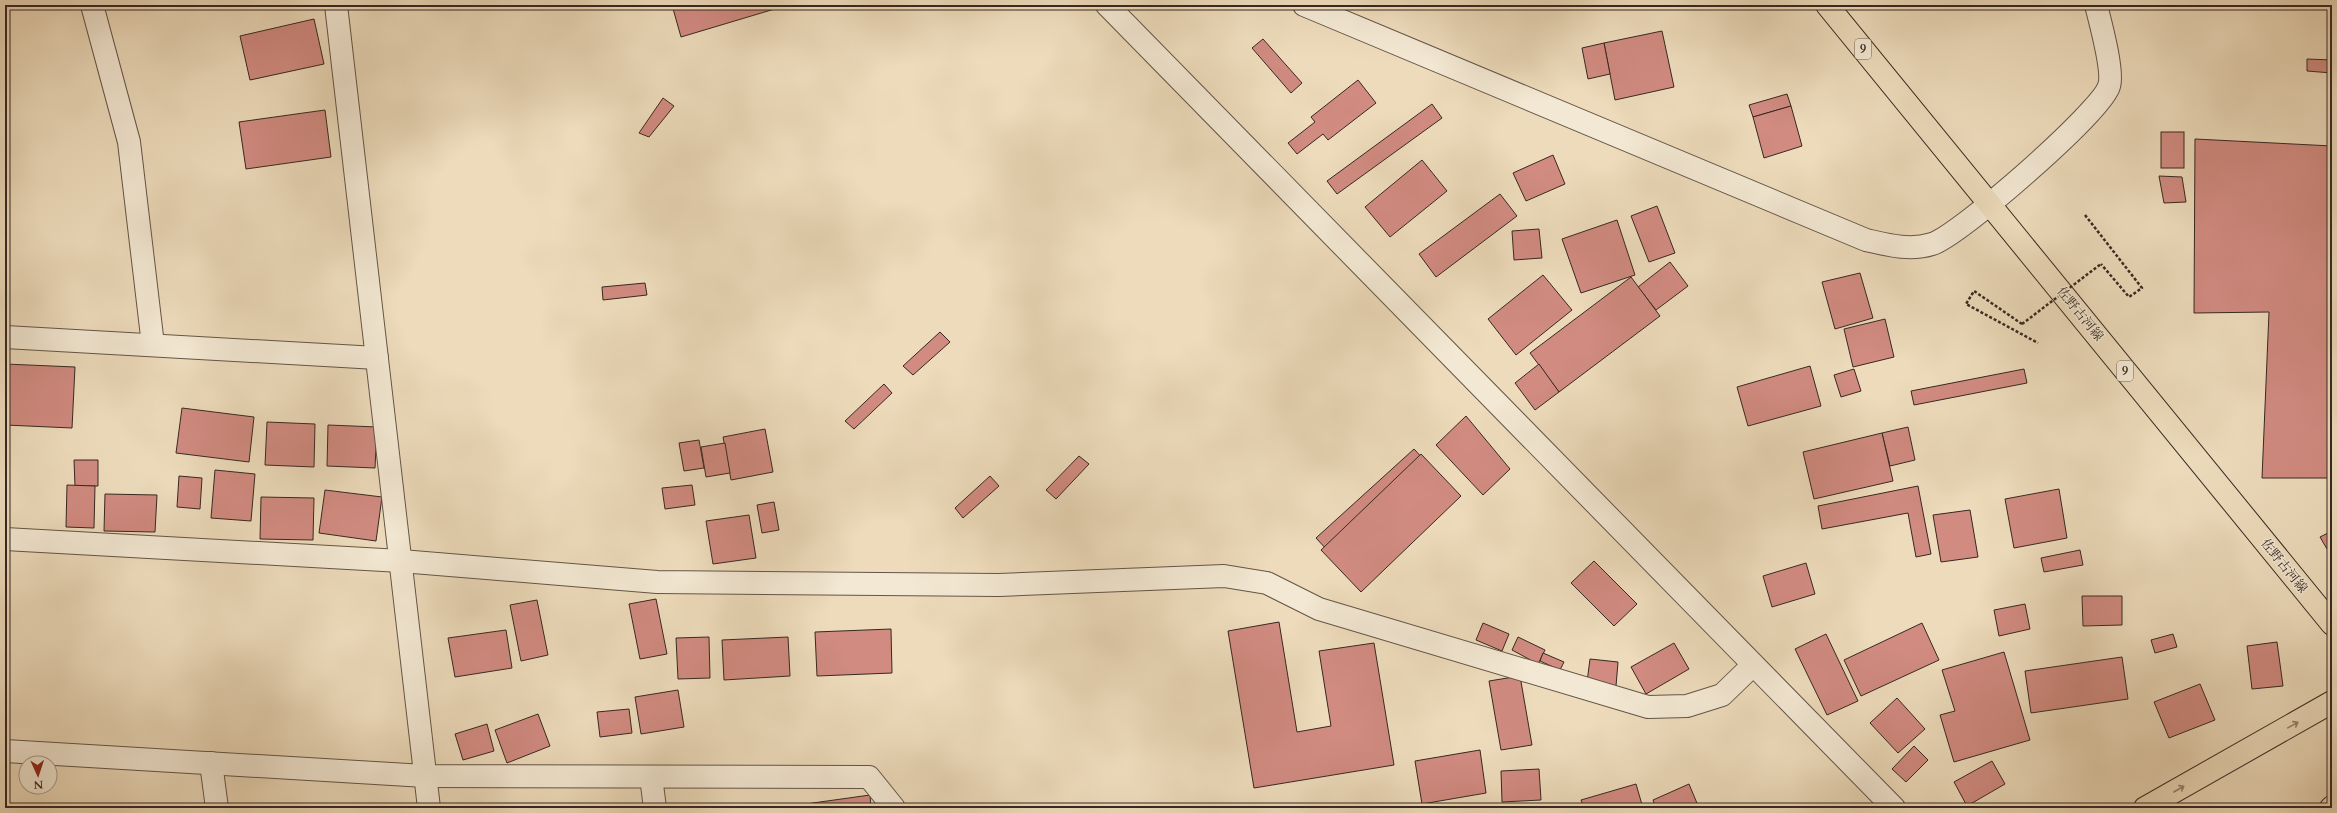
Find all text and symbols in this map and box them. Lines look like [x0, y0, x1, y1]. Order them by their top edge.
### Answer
road number: 9 [1855, 39, 1871, 59]
street label: 佐野古河線 [2053, 283, 2107, 345]
road number: 9 [2117, 361, 2133, 381]
street label: 佐野古河線 [2257, 535, 2311, 597]
one-way arrow [2286, 721, 2298, 728]
north arrow [18, 755, 58, 795]
text: N [33, 777, 44, 792]
one-way arrow [2173, 784, 2185, 792]

